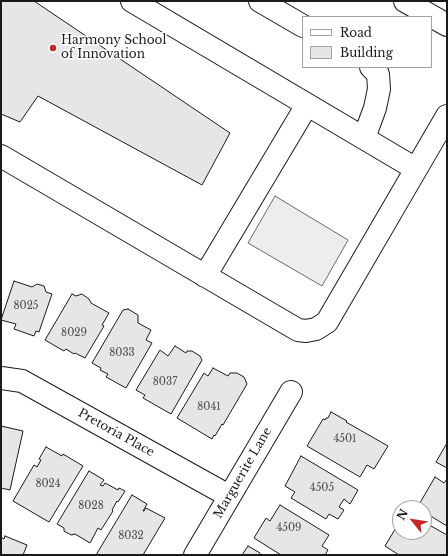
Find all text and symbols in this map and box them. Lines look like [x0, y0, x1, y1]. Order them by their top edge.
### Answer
legend [302, 16, 432, 68]
text: Road [340, 25, 372, 40]
place label: Harmony School of Innovation [61, 34, 166, 62]
marker: Harmony School of Innovation [48, 43, 58, 53]
text: Building [340, 45, 393, 60]
house number: 8025 [13, 300, 39, 312]
house number: 8029 [61, 327, 87, 339]
house number: 8033 [109, 347, 135, 359]
house number: 8037 [153, 376, 177, 388]
house number: 8041 [197, 401, 221, 413]
street label: Pretoria Place [75, 406, 157, 460]
street label: Marguerite Lane [211, 425, 275, 521]
house number: 4501 [333, 433, 357, 445]
house number: 8024 [35, 478, 61, 490]
house number: 4505 [310, 482, 334, 494]
house number: 8028 [78, 500, 104, 512]
north arrow [392, 500, 432, 540]
text: N [394, 507, 411, 522]
house number: 4509 [276, 522, 302, 534]
house number: 8032 [118, 530, 144, 542]

